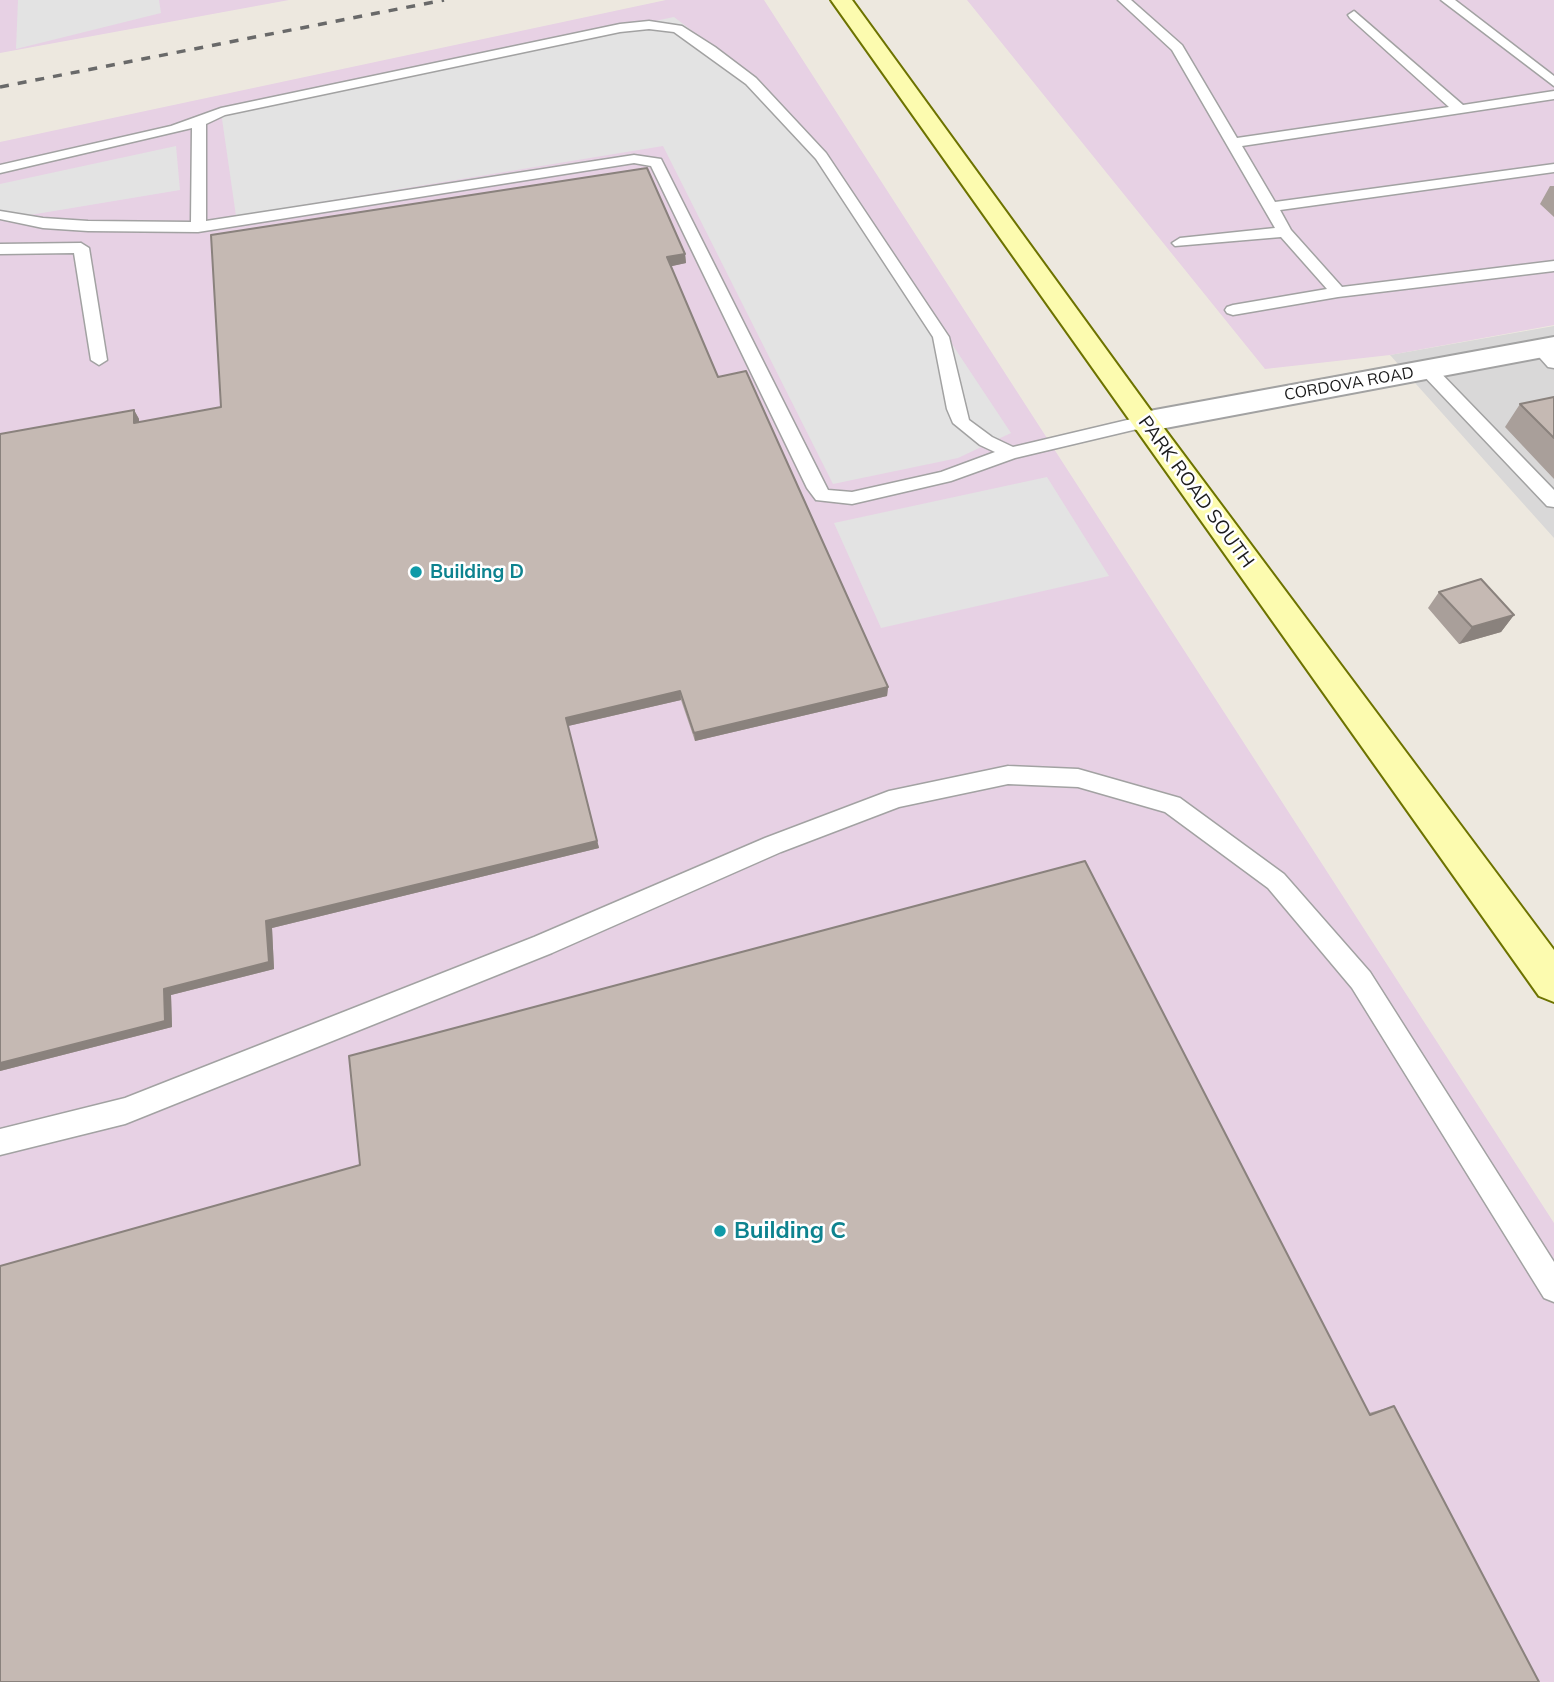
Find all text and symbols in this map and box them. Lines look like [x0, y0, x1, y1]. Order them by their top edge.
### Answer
street label: CORDOVA ROAD [1283, 363, 1415, 405]
street label: PARK ROAD SOUTH [1133, 412, 1259, 572]
place label: Building D [430, 561, 524, 583]
marker: Building D [408, 564, 424, 580]
place label: Building C [734, 1217, 846, 1245]
marker: Building C [712, 1223, 728, 1239]

